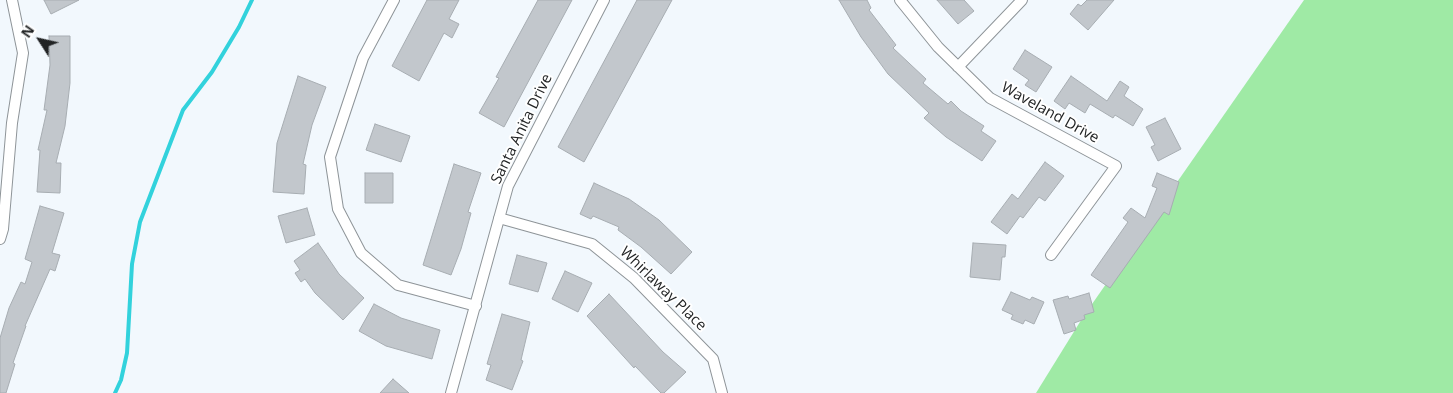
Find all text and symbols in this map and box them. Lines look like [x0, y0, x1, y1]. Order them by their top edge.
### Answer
north arrow [15, 15, 65, 65]
text: N [16, 21, 38, 41]
street label: Santa Anita Drive [488, 71, 556, 187]
street label: Waveland Drive [998, 79, 1102, 147]
street label: Whirlaway Place [616, 243, 710, 335]

